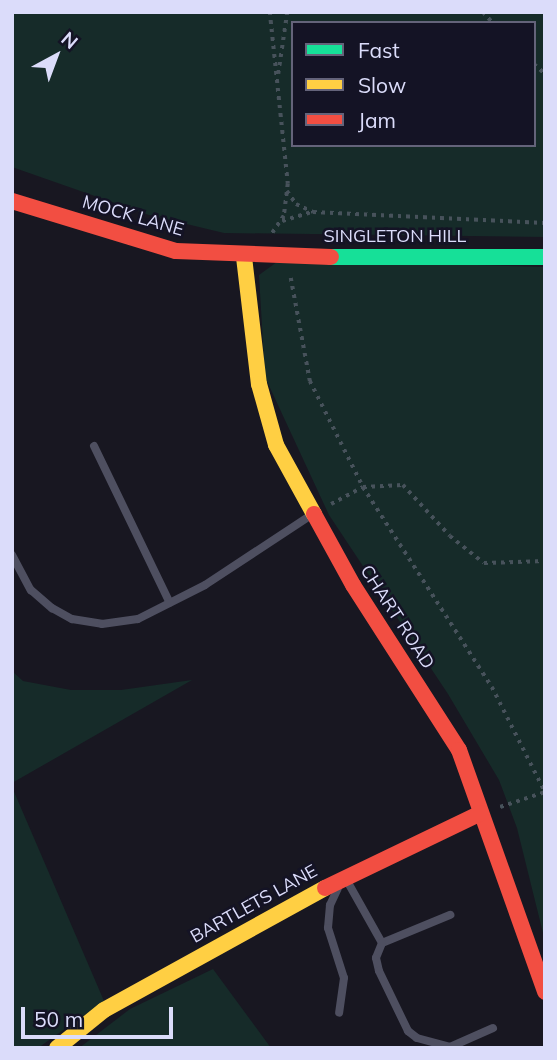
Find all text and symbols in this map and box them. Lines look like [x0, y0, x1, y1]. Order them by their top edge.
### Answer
north arrow [21, 21, 91, 91]
legend [291, 21, 536, 147]
text: N [56, 26, 83, 54]
text: Fast [358, 37, 400, 63]
text: Slow [358, 72, 406, 98]
text: Jam [358, 107, 396, 133]
street label: MOCK LANE [80, 191, 186, 241]
street label: SINGLETON HILL [324, 225, 466, 247]
street label: CHART ROAD [355, 561, 439, 673]
street label: BARTLETS LANE [187, 860, 321, 948]
scale bar [24, 993, 177, 1038]
text: 50 m [34, 1006, 83, 1032]

